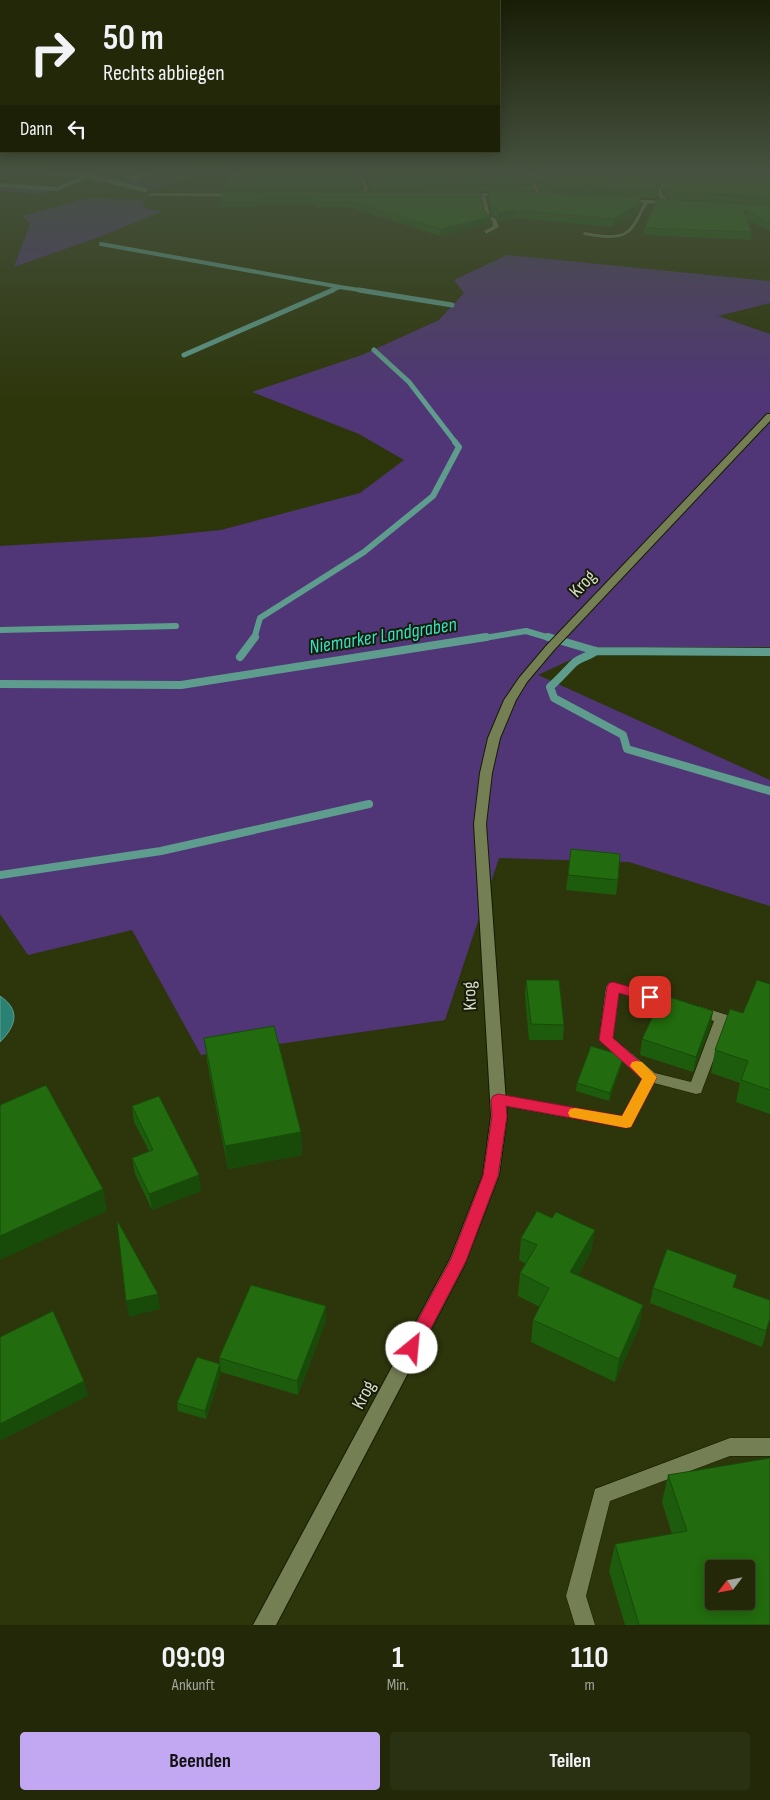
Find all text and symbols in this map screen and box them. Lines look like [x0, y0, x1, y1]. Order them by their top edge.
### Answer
text: 50 m [103, 17, 164, 60]
icon: right [20, 20, 85, 85]
text: Rechts abbiegen [103, 60, 225, 87]
icon: left [63, 115, 91, 143]
text: Dann [20, 118, 53, 141]
street label: Krog [565, 565, 602, 602]
water label: Niemarker Landgraben [308, 612, 458, 660]
pin [629, 976, 671, 1018]
street label: Krog [458, 980, 482, 1011]
icon: arrive [636, 983, 664, 1011]
position arrow [385, 1321, 437, 1373]
street label: Krog [347, 1376, 381, 1413]
north arrow [705, 1560, 755, 1610]
map controls [705, 1560, 755, 1610]
text: 09:09 [162, 1640, 225, 1676]
text: 1 [392, 1640, 404, 1676]
text: 110 [571, 1640, 608, 1676]
text: Ankunft [172, 1676, 215, 1695]
text: Min. [387, 1676, 409, 1695]
text: m [584, 1676, 595, 1695]
button: Beenden [20, 1732, 380, 1790]
button: Teilen [390, 1732, 750, 1790]

